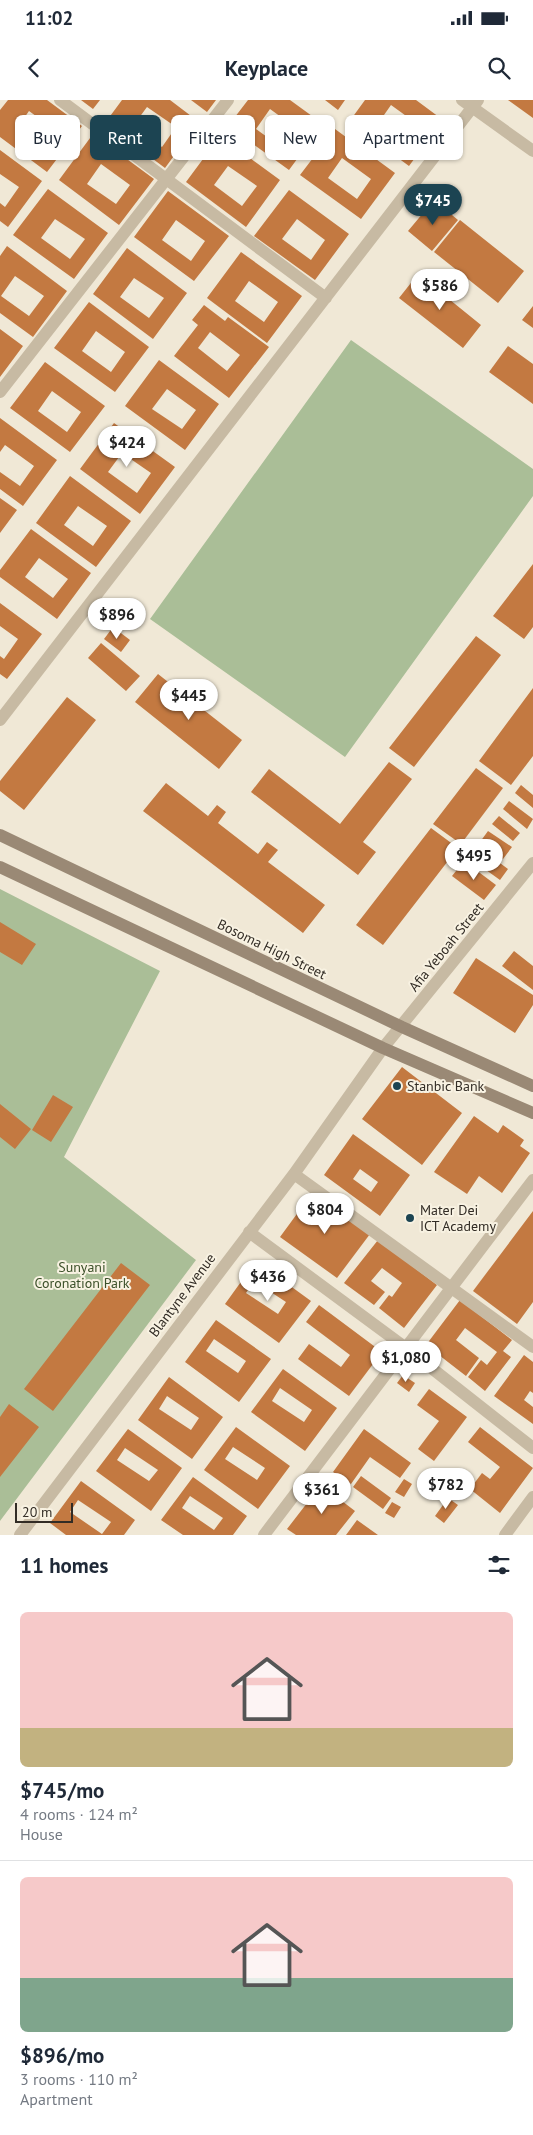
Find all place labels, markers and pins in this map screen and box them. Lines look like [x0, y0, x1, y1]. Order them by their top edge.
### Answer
pin: $745 [403, 184, 463, 226]
pin: $586 [410, 268, 470, 311]
pin: $424 [97, 426, 157, 468]
pin: $896 [87, 598, 147, 640]
pin: $445 [159, 678, 219, 721]
pin: $495 [444, 838, 504, 881]
place label: Stanbic Bank [407, 1077, 485, 1095]
marker: Stanbic Bank [391, 1080, 403, 1092]
pin: $804 [295, 1192, 355, 1235]
place label: Mater Dei ICT Academy [420, 1201, 496, 1235]
marker: Mater Dei ICT Academy [404, 1212, 416, 1224]
pin: $436 [238, 1260, 298, 1302]
pin: $1,080 [365, 1340, 447, 1383]
pin: $782 [416, 1468, 476, 1510]
pin: $361 [292, 1472, 352, 1515]

